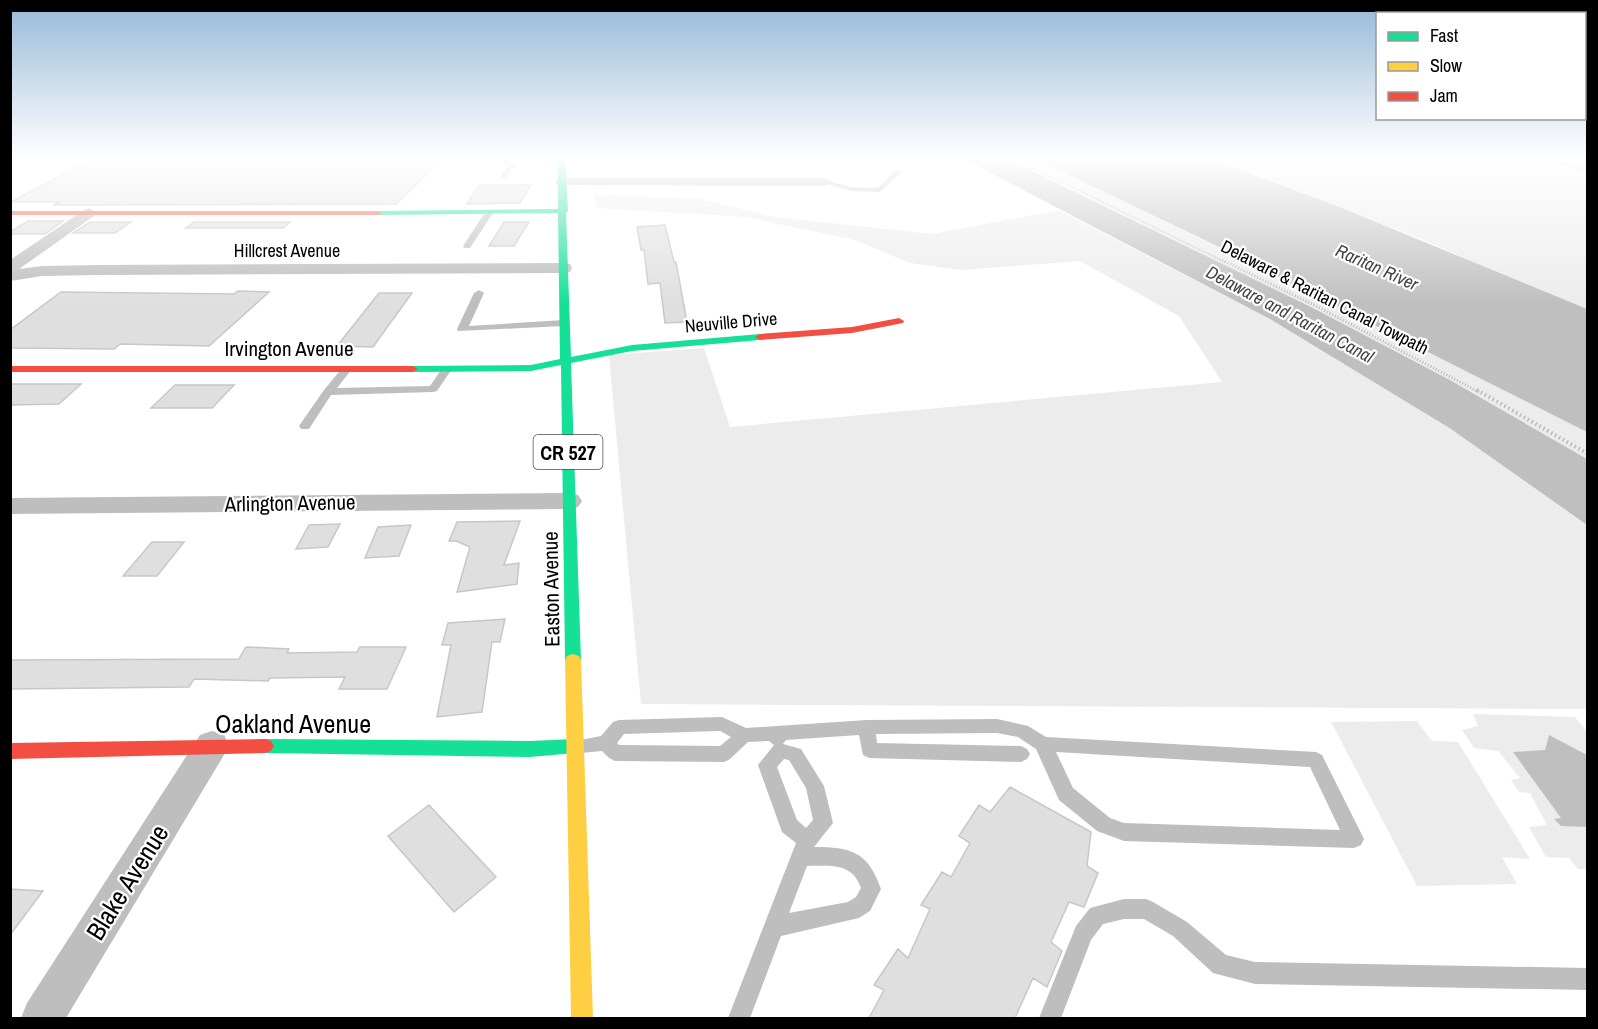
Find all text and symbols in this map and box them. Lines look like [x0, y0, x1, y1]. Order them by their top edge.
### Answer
legend [1376, 12, 1586, 120]
text: Fast [1430, 23, 1458, 48]
text: Slow [1430, 53, 1462, 78]
text: Jam [1430, 83, 1458, 108]
street label: Delaware & Raritan Canal Towpath [1217, 234, 1433, 360]
street label: Hillcrest Avenue [234, 238, 340, 263]
water label: Raritan River [1332, 238, 1423, 297]
water label: Delaware and Raritan Canal [1202, 259, 1379, 369]
street label: Neuville Drive [684, 306, 778, 338]
street label: Irvington Avenue [225, 334, 353, 363]
road number: CR 527 [534, 435, 602, 469]
street label: Arlington Avenue [223, 487, 356, 519]
street label: Easton Avenue [535, 531, 567, 647]
street label: Oakland Avenue [215, 706, 371, 741]
street label: Blake Avenue [78, 818, 176, 946]

